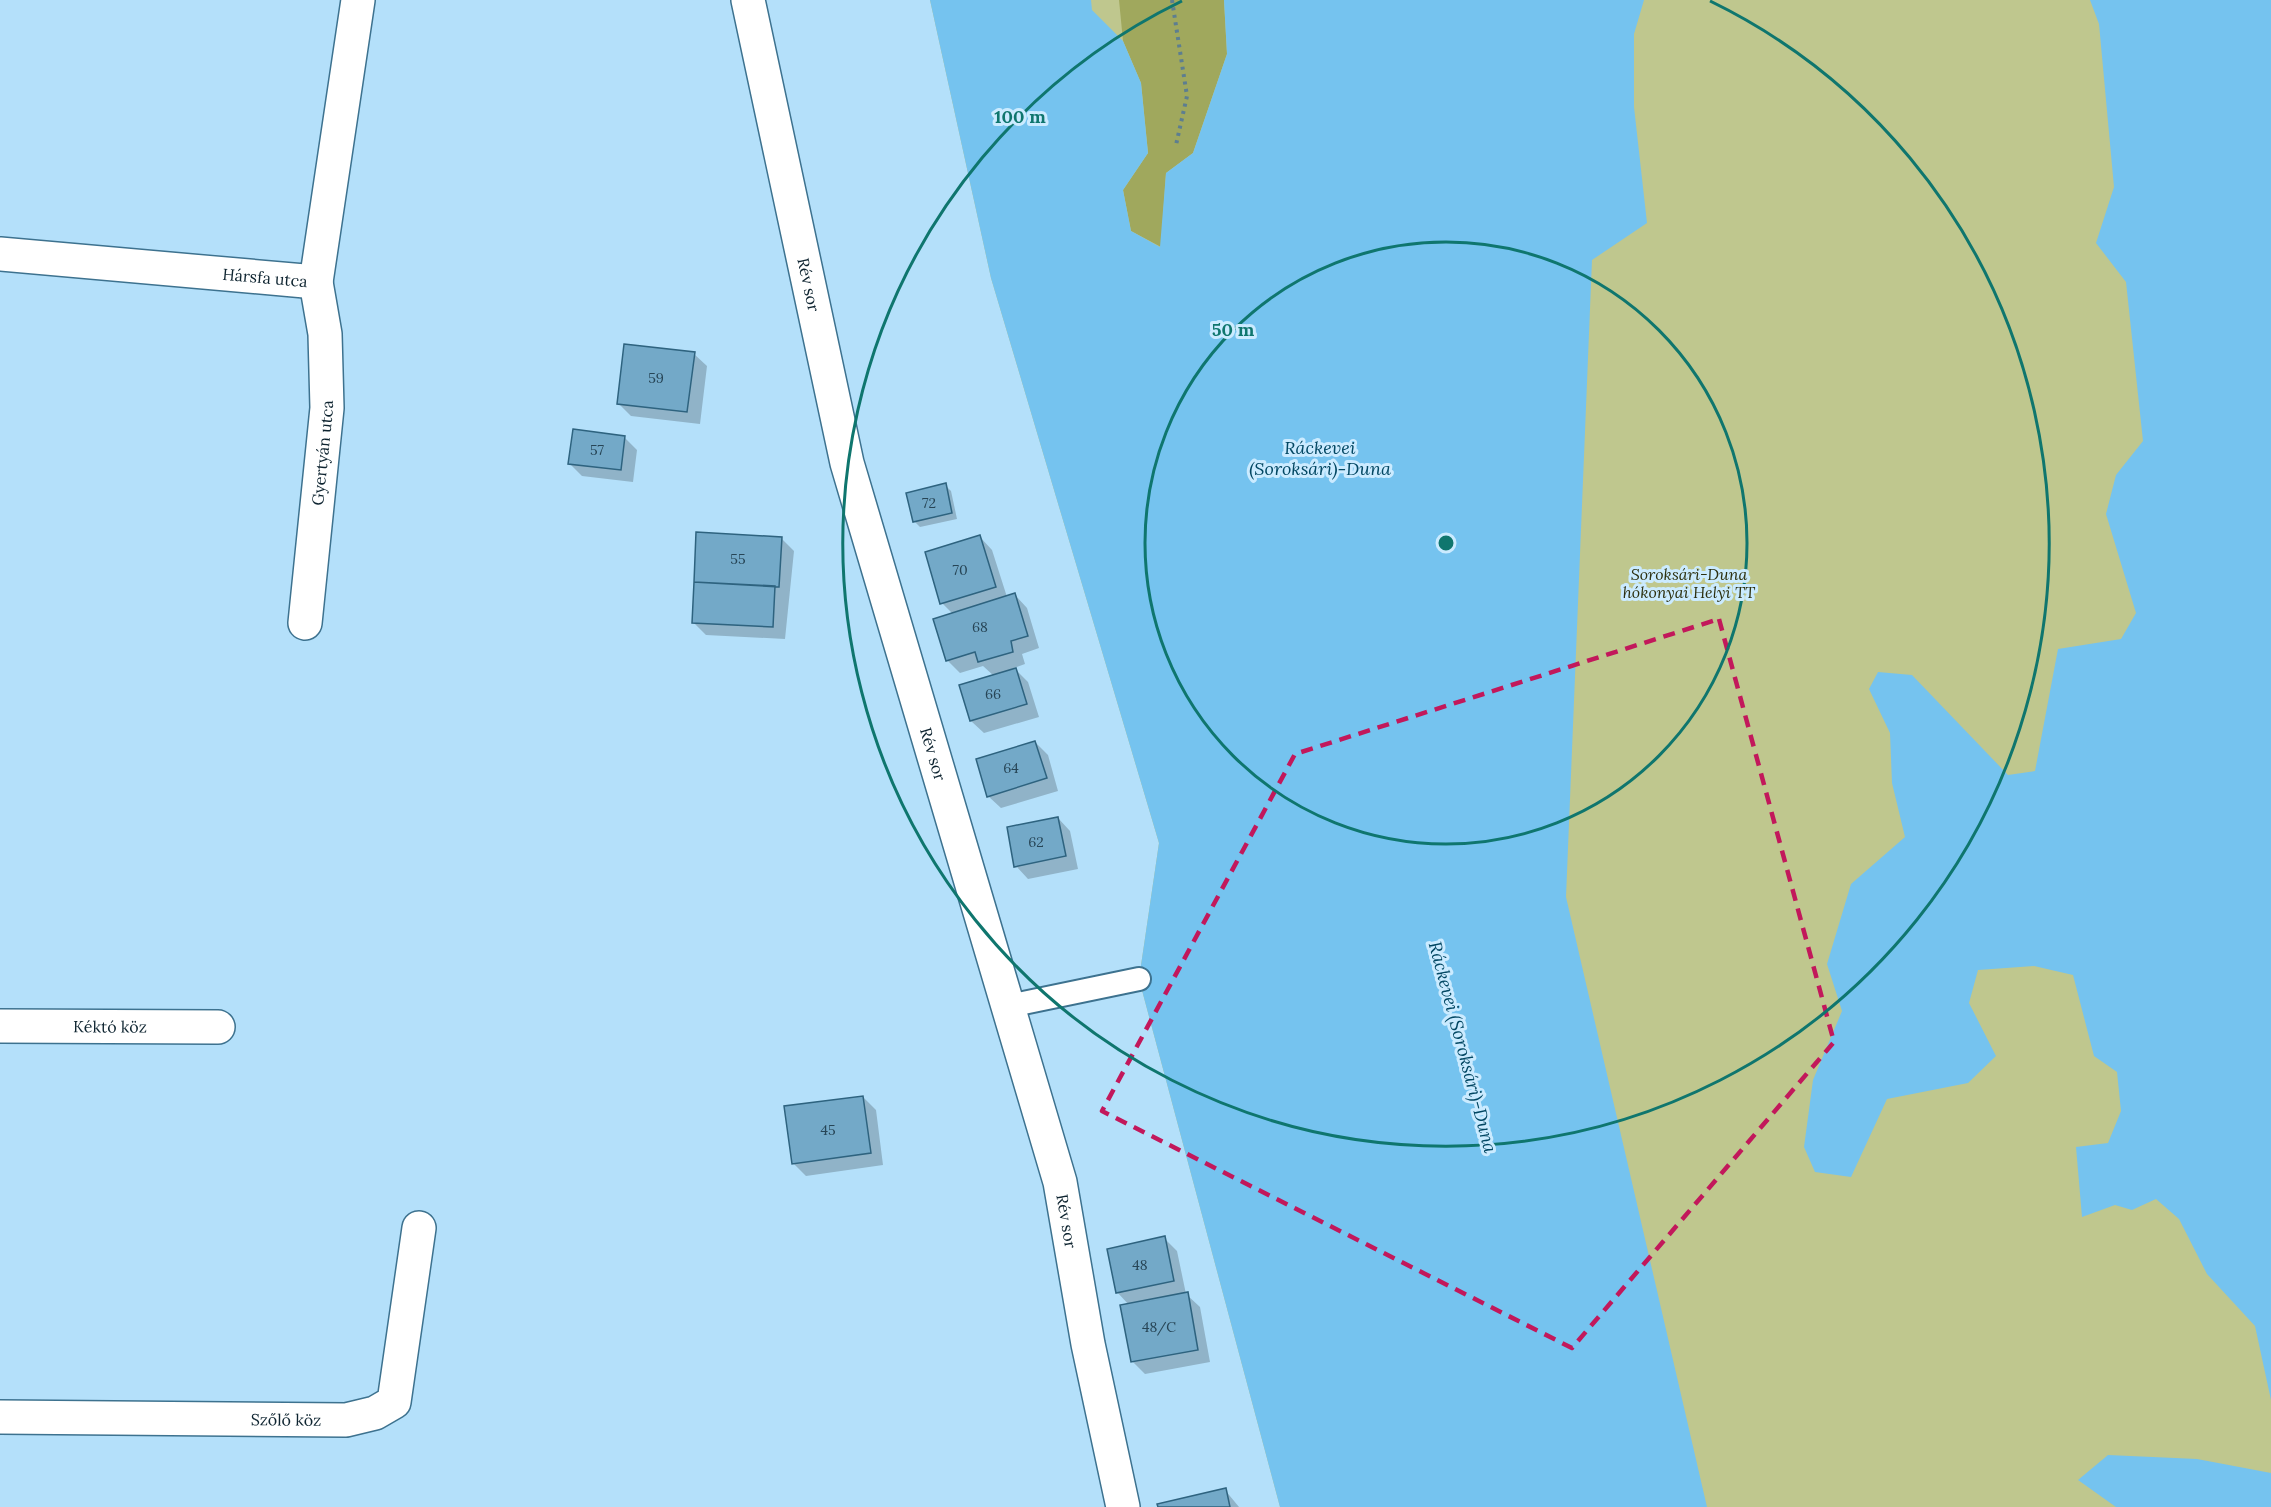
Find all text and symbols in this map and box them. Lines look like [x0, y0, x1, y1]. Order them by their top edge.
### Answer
text: 100 m [994, 105, 1046, 128]
street label: Rév sor [793, 256, 824, 313]
street label: Hársfa utca [222, 264, 308, 291]
text: 50 m [1212, 318, 1255, 341]
house number: 59 [648, 369, 664, 387]
street label: Gyertyán utca [307, 400, 337, 506]
water label: Ráckevei (Soroksári)-Duna [1249, 436, 1391, 480]
house number: 57 [590, 441, 605, 459]
house number: 72 [922, 494, 936, 512]
centre of rings [1436, 533, 1456, 553]
house number: 55 [730, 550, 746, 568]
house number: 70 [952, 561, 968, 579]
park label: Soroksári-Duna hókonyai Helyi TT [1623, 564, 1756, 602]
house number: 68 [972, 618, 988, 636]
house number: 66 [985, 685, 1001, 703]
street label: Rév sor [916, 725, 951, 783]
house number: 64 [1003, 759, 1019, 777]
house number: 62 [1028, 833, 1044, 851]
water label: Ráckevei (Soroksári)-Duna [1424, 939, 1502, 1155]
street label: Kéktó köz [73, 1016, 147, 1037]
house number: 45 [820, 1121, 836, 1139]
street label: Rév sor [1052, 1192, 1081, 1250]
house number: 48 [1132, 1256, 1148, 1274]
house number: 48/C [1142, 1318, 1176, 1336]
street label: Szőlő köz [251, 1409, 321, 1430]

